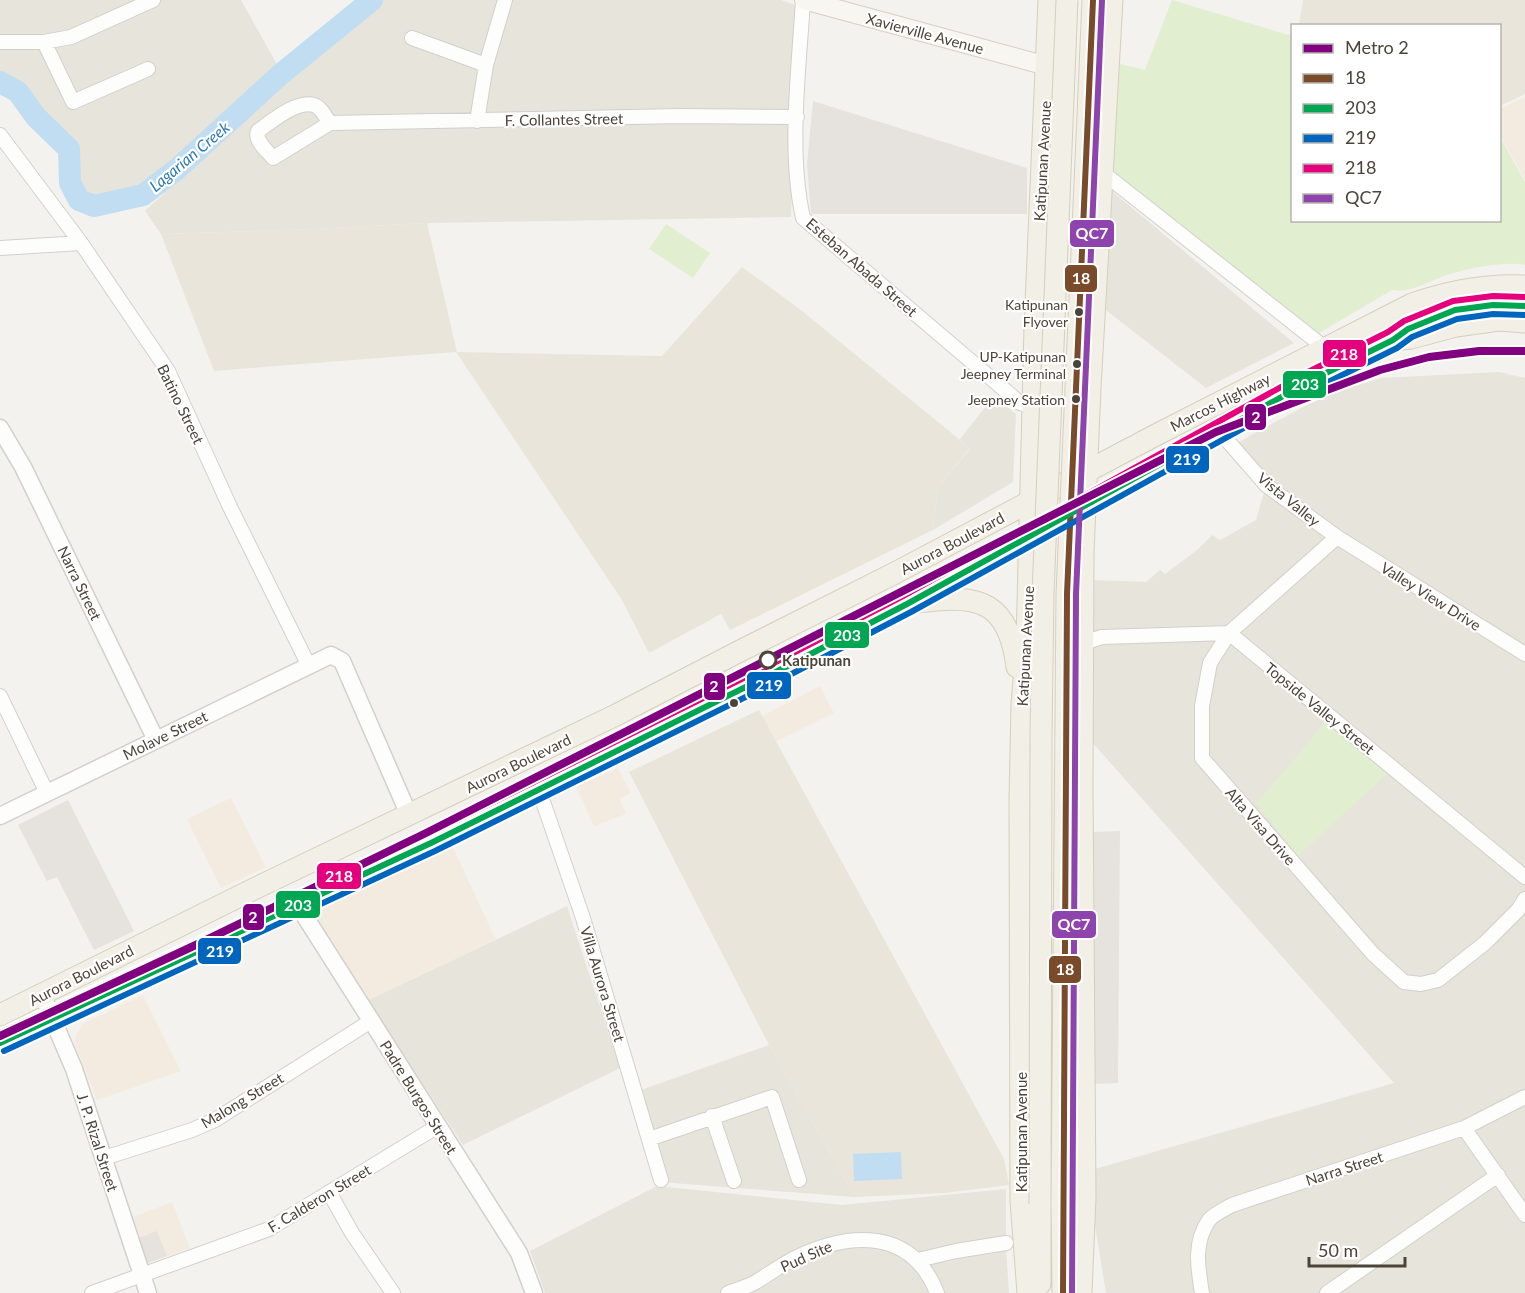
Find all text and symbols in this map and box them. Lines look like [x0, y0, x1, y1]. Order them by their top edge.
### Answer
street label: Xavierville Avenue [864, 9, 986, 57]
legend [1291, 24, 1501, 222]
text: Metro 2 [1345, 36, 1409, 58]
text: 18 [1345, 66, 1366, 88]
text: 203 [1345, 96, 1376, 118]
street label: Katipunan Avenue [1030, 100, 1054, 222]
street label: F. Collantes Street [505, 109, 624, 129]
water label: Lagarian Creek [145, 117, 233, 195]
text: 219 [1345, 126, 1376, 148]
text: 218 [1345, 156, 1376, 178]
text: QC7 [1345, 186, 1382, 208]
street label: Esteban Abada Street [803, 214, 922, 320]
line badge: QC7 [1069, 219, 1115, 248]
text: QC7 [1076, 223, 1108, 242]
line badge: 18 [1064, 264, 1098, 293]
text: 18 [1072, 268, 1090, 287]
place label: Katipunan Flyover [1005, 296, 1068, 330]
marker: Katipunan Flyover [1073, 306, 1085, 318]
line badge: 218 [1322, 339, 1367, 368]
text: 218 [1330, 344, 1358, 363]
place label: UP-Katipunan Jeepney Terminal [961, 348, 1066, 382]
marker: UP-Katipunan Jeepney Terminal [1071, 358, 1083, 370]
street label: Batino Street [154, 361, 208, 447]
street label: Marcos Highway [1167, 369, 1273, 435]
line badge: 203 [1282, 370, 1327, 399]
text: 203 [1291, 374, 1319, 393]
place label: Jeepney Station [968, 391, 1065, 408]
marker: Jeepney Station [1070, 393, 1082, 405]
line badge: 2 [1244, 403, 1267, 431]
text: 2 [1251, 407, 1261, 426]
line badge: 219 [1165, 445, 1210, 474]
text: 219 [1173, 449, 1201, 468]
street label: Vista Valley [1254, 468, 1324, 530]
street label: Aurora Boulevard [897, 508, 1007, 578]
street label: Narra Street [54, 543, 106, 624]
street label: Valley View Drive [1378, 558, 1484, 634]
street label: Katipunan Avenue [1013, 585, 1037, 707]
line badge: 203 [824, 621, 870, 649]
text: 203 [833, 625, 861, 644]
marker: Katipunan [759, 651, 777, 669]
place label: Katipunan [782, 651, 851, 669]
street label: Topside Valley Street [1262, 658, 1379, 758]
line badge: 219 [746, 671, 792, 700]
line badge: 2 [703, 672, 726, 701]
text: 219 [755, 675, 783, 694]
text: 2 [709, 676, 719, 695]
unlabelled marker [728, 697, 740, 709]
street label: Molave Street [120, 707, 211, 763]
street label: Aurora Boulevard [462, 730, 574, 796]
street label: Alta Visa Drive [1222, 783, 1300, 869]
line badge: 218 [316, 862, 362, 890]
text: 218 [325, 866, 353, 885]
line badge: 203 [275, 890, 321, 919]
text: 203 [284, 895, 312, 914]
line badge: 2 [242, 903, 265, 931]
text: 2 [248, 907, 258, 926]
line badge: QC7 [1051, 910, 1097, 939]
text: QC7 [1058, 914, 1090, 933]
street label: Villa Aurora Street [577, 924, 629, 1044]
line badge: 219 [197, 937, 242, 965]
street label: Aurora Boulevard [26, 941, 136, 1009]
text: 219 [206, 941, 234, 960]
line badge: 18 [1048, 955, 1082, 984]
text: 18 [1056, 959, 1074, 978]
street label: Padre Burgos Street [377, 1037, 462, 1158]
street label: Malong Street [198, 1068, 287, 1132]
street label: Katipunan Avenue [1012, 1072, 1030, 1192]
street label: J. P. Rizal Street [74, 1090, 123, 1194]
street label: Narra Street [1303, 1147, 1386, 1189]
street label: F. Calderon Street [264, 1160, 374, 1236]
scale bar [1309, 1230, 1405, 1268]
street label: Pud Site [777, 1237, 835, 1275]
text: 50 m [1318, 1239, 1358, 1261]

